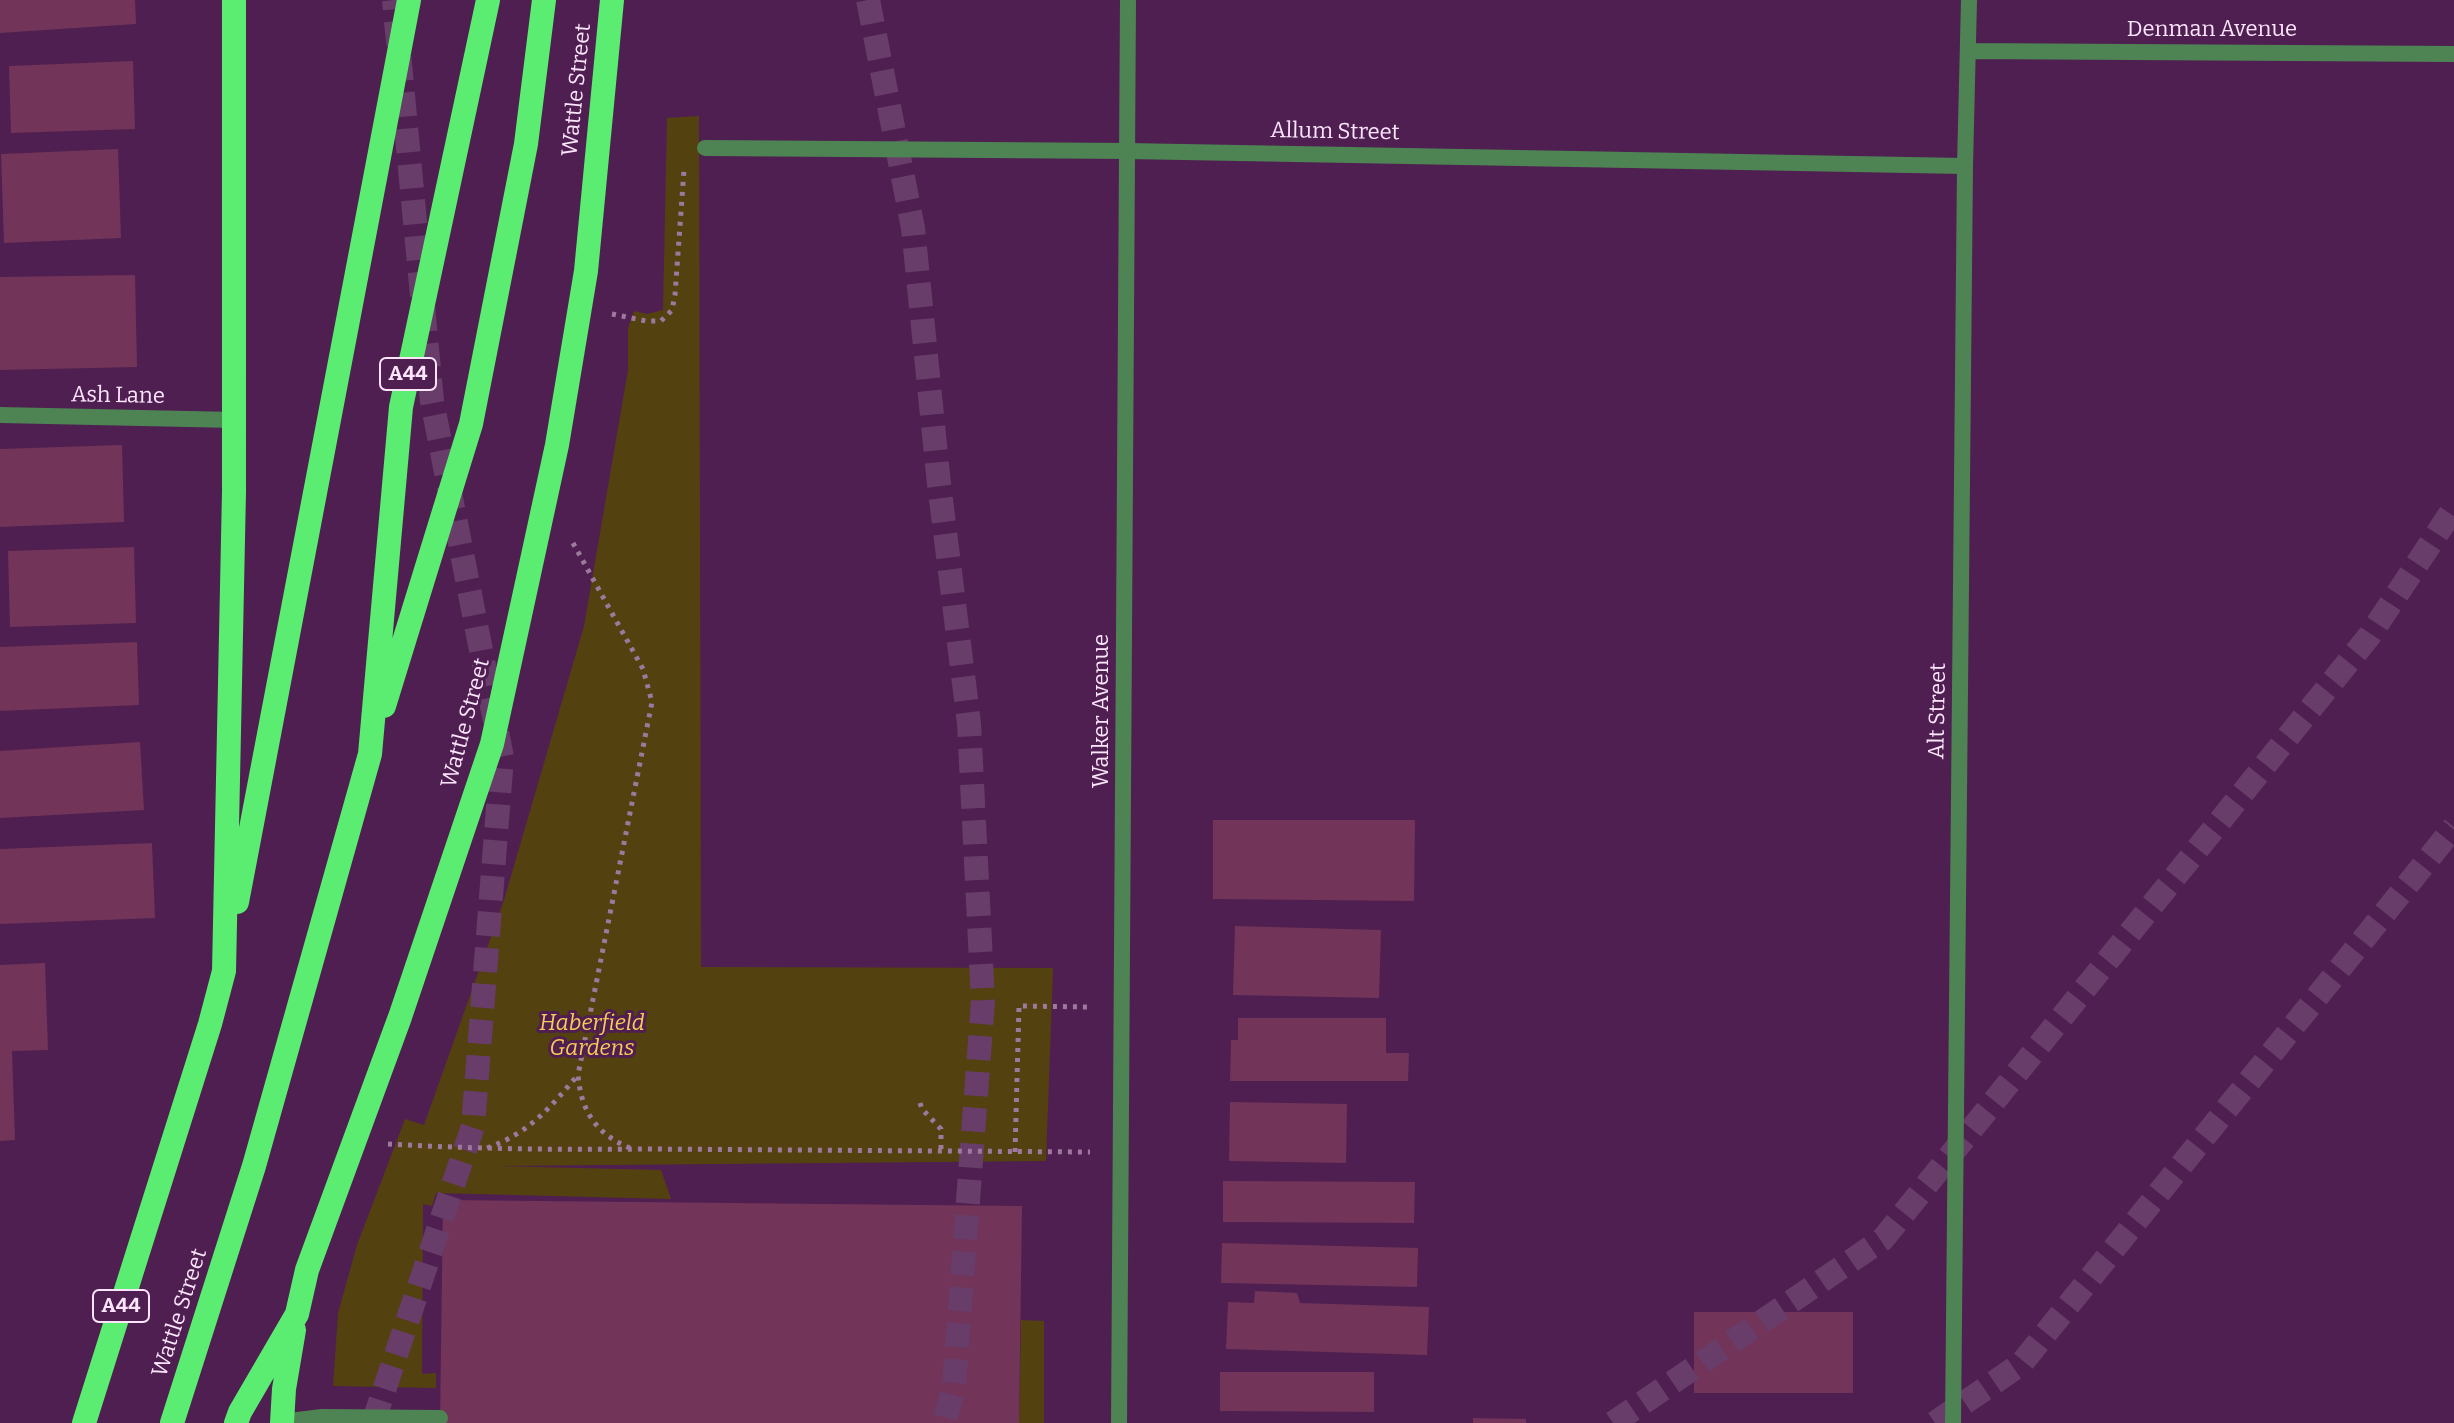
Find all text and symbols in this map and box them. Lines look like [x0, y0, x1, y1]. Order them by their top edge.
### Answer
street label: Denman Avenue [2127, 17, 2297, 43]
street label: Wattle Street [557, 22, 597, 158]
street label: Allum Street [1270, 118, 1400, 146]
road number: A44 [380, 358, 436, 390]
street label: Ash Lane [71, 382, 165, 410]
street label: Walker Avenue [1089, 634, 1115, 788]
street label: Wattle Street [436, 655, 496, 791]
street label: Alt Street [1924, 663, 1952, 759]
park label: Haberfield Gardens [539, 1011, 645, 1062]
street label: Wattle Street [147, 1246, 213, 1380]
road number: A44 [93, 1290, 149, 1322]

